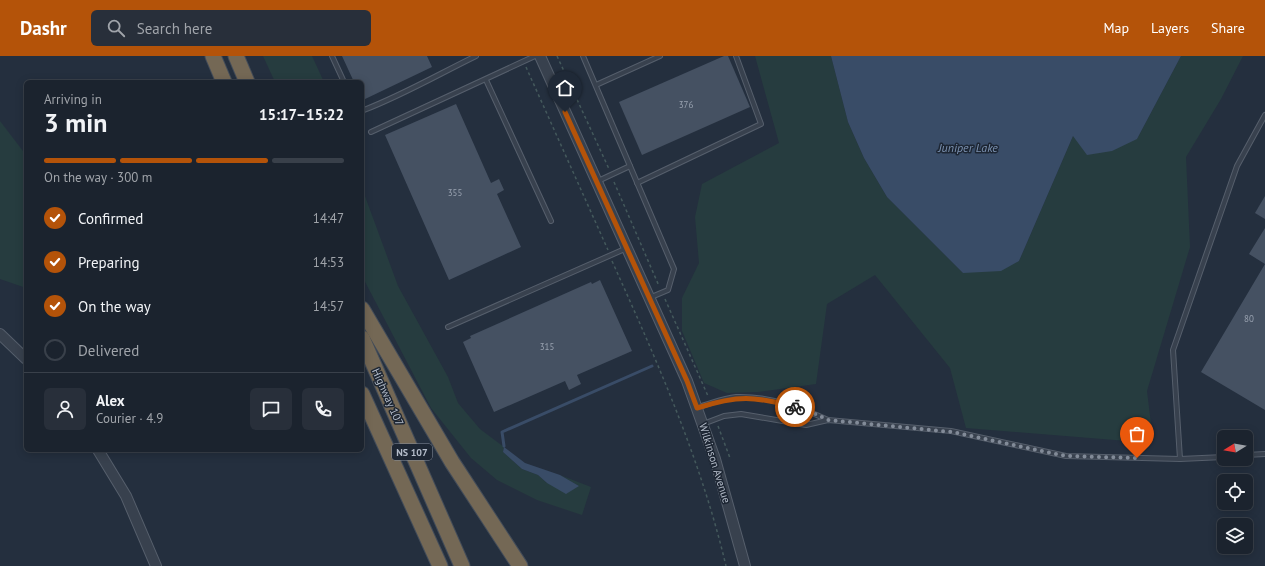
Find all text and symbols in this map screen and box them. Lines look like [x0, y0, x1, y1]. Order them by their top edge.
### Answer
search box [91, 10, 371, 46]
text: Dashr [20, 16, 67, 40]
icon: search [105, 17, 127, 39]
text: Search here [137, 19, 212, 38]
text: Map [1103, 19, 1129, 37]
text: Layers [1151, 19, 1189, 37]
text: Share [1211, 19, 1245, 37]
pin [548, 71, 582, 112]
icon: home [554, 77, 576, 99]
text: Arriving in [44, 91, 102, 108]
house number: 376 [679, 99, 693, 110]
text: 15:17–15:22 [259, 105, 344, 124]
text: 3 min [44, 106, 107, 139]
water label: Juniper Lake [937, 140, 998, 155]
text: On the way · 300 m [44, 169, 152, 186]
house number: 355 [448, 187, 462, 198]
icon: check [44, 207, 66, 229]
text: Confirmed [78, 209, 143, 228]
text: 14:47 [313, 210, 344, 227]
icon: check [44, 251, 66, 273]
text: Preparing [78, 253, 140, 272]
text: 14:53 [313, 254, 344, 271]
icon: check [44, 295, 66, 317]
text: On the way [78, 297, 151, 316]
text: 14:57 [313, 298, 344, 315]
house number: 80 [1244, 313, 1254, 324]
text: Delivered [78, 341, 139, 360]
house number: 315 [540, 341, 554, 352]
street label: Highway 107 [369, 366, 407, 428]
courier [775, 387, 815, 427]
button: person [44, 388, 86, 430]
button: chat [250, 388, 292, 430]
button: phone [302, 388, 344, 430]
text: Alex [96, 391, 125, 410]
icon: bike [784, 396, 806, 418]
text: Courier · 4.9 [96, 410, 163, 427]
pin [1120, 417, 1154, 458]
street label: Wilkinson Avenue [696, 421, 734, 505]
icon: bag [1126, 423, 1148, 445]
north arrow [1217, 430, 1253, 466]
map controls [1217, 430, 1253, 554]
road number: NS 107 [392, 444, 432, 460]
button: locate [1217, 474, 1253, 510]
button: layers [1217, 518, 1253, 554]

